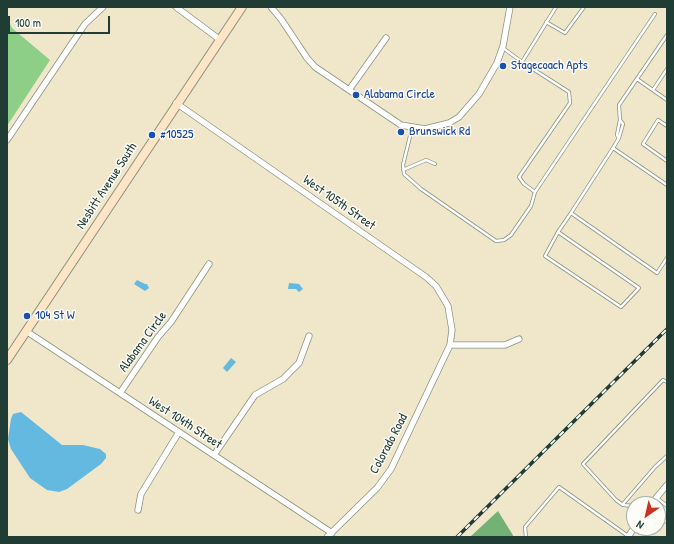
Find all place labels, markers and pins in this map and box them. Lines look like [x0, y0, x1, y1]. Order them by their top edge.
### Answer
place label: Stagecoach Apts [511, 58, 588, 74]
marker: Stagecoach Apts [498, 61, 508, 71]
place label: Alabama Circle [364, 87, 435, 103]
marker: Alabama Circle [351, 90, 361, 100]
place label: Brunswick Rd [409, 124, 470, 140]
place label: #10525 [160, 127, 194, 143]
marker: Brunswick Rd [396, 127, 406, 137]
marker: #10525 [147, 130, 157, 140]
place label: 104 St W [35, 308, 75, 324]
marker: 104 St W [22, 311, 32, 321]

